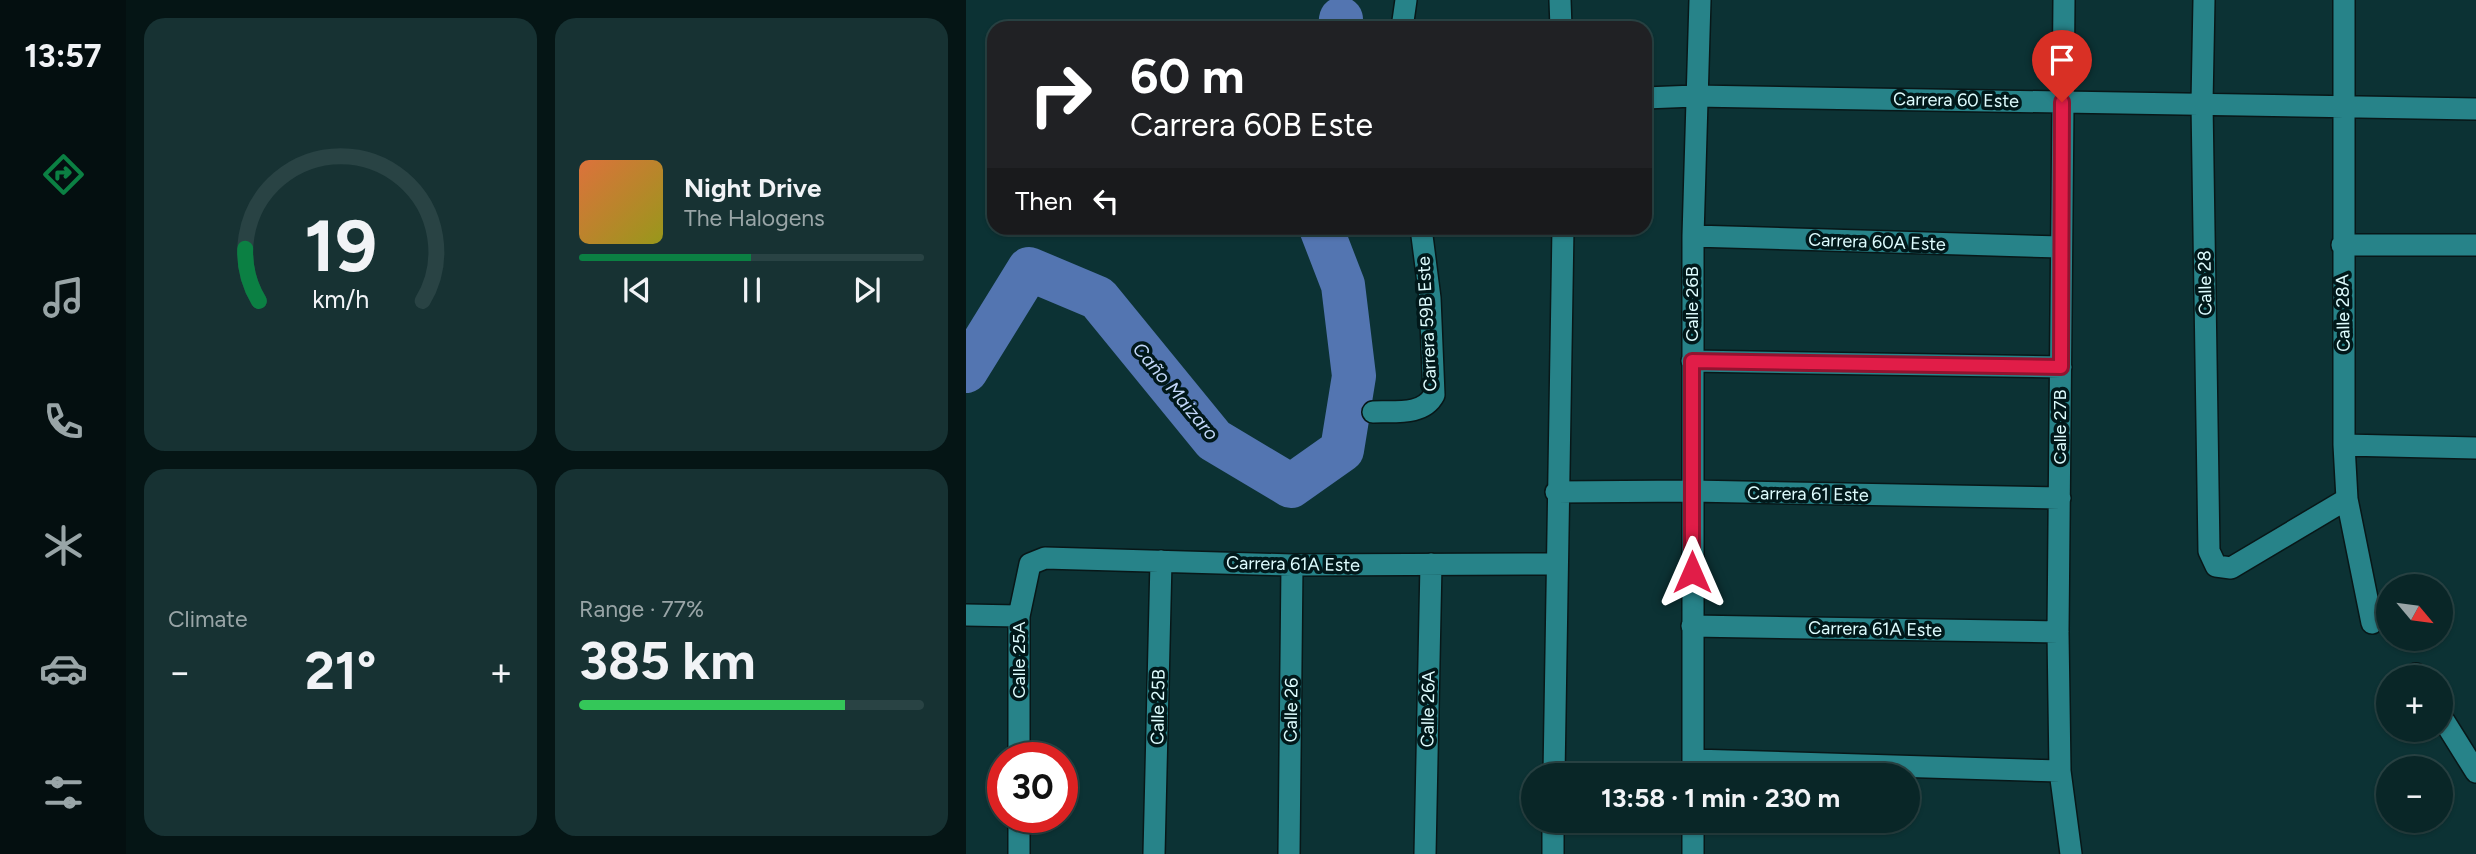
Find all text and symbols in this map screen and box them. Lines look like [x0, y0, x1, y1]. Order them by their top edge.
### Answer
pin [2032, 30, 2092, 102]
text: 13:57 [24, 37, 102, 75]
icon: arrive [2043, 41, 2081, 79]
text: 60 m [1130, 46, 1245, 105]
icon: right [1015, 49, 1106, 140]
street label: Carrera 60 Este [1893, 88, 2019, 112]
text: Carrera 60B Este [1130, 106, 1373, 144]
icon: directions [39, 150, 88, 199]
text: Night Drive [684, 172, 821, 204]
icon: left [1087, 182, 1125, 220]
text: Then [1015, 185, 1073, 217]
text: 19 [304, 202, 377, 289]
text: The Halogens [684, 204, 825, 232]
street label: Carrera 60A Este [1808, 229, 1946, 255]
street label: Calle 28 [2193, 250, 2217, 316]
street label: Carrera 59B Este [1412, 256, 1442, 392]
street label: Calle 26B [1681, 266, 1703, 342]
icon: previous [618, 271, 656, 309]
icon: pause [733, 271, 771, 309]
icon: next [848, 271, 886, 309]
icon: music [39, 273, 88, 322]
street label: Calle 28A [2331, 274, 2355, 352]
text: km/h [312, 284, 369, 314]
water label: Caño Maizaro [1128, 338, 1223, 445]
street label: Calle 27B [2049, 389, 2071, 465]
icon: phone [39, 397, 88, 446]
street label: Carrera 61 Este [1747, 482, 1869, 506]
icon: climate [39, 521, 88, 570]
position arrow [1655, 535, 1729, 609]
street label: Carrera 61A Este [1226, 552, 1360, 576]
north arrow [2376, 574, 2454, 651]
map controls [2376, 574, 2453, 833]
text: Range · 77% [579, 595, 704, 623]
text: Climate [168, 605, 247, 633]
street label: Carrera 61A Este [1808, 617, 1942, 641]
street label: Calle 25A [1008, 622, 1030, 698]
text: 385 km [579, 630, 756, 692]
text: 21° [305, 640, 376, 702]
icon: car [39, 644, 88, 693]
text: − [168, 649, 192, 695]
text: + [489, 649, 513, 695]
button: + [2376, 665, 2453, 742]
street label: Calle 25B [1146, 669, 1170, 745]
street label: Calle 26A [1416, 670, 1440, 748]
street label: Calle 26 [1279, 678, 1303, 742]
speed limit sign: 30 [987, 742, 1078, 833]
button: − [2376, 756, 2453, 833]
icon: filters [39, 768, 88, 817]
text: 13:58 · 1 min · 230 m [1601, 782, 1840, 814]

